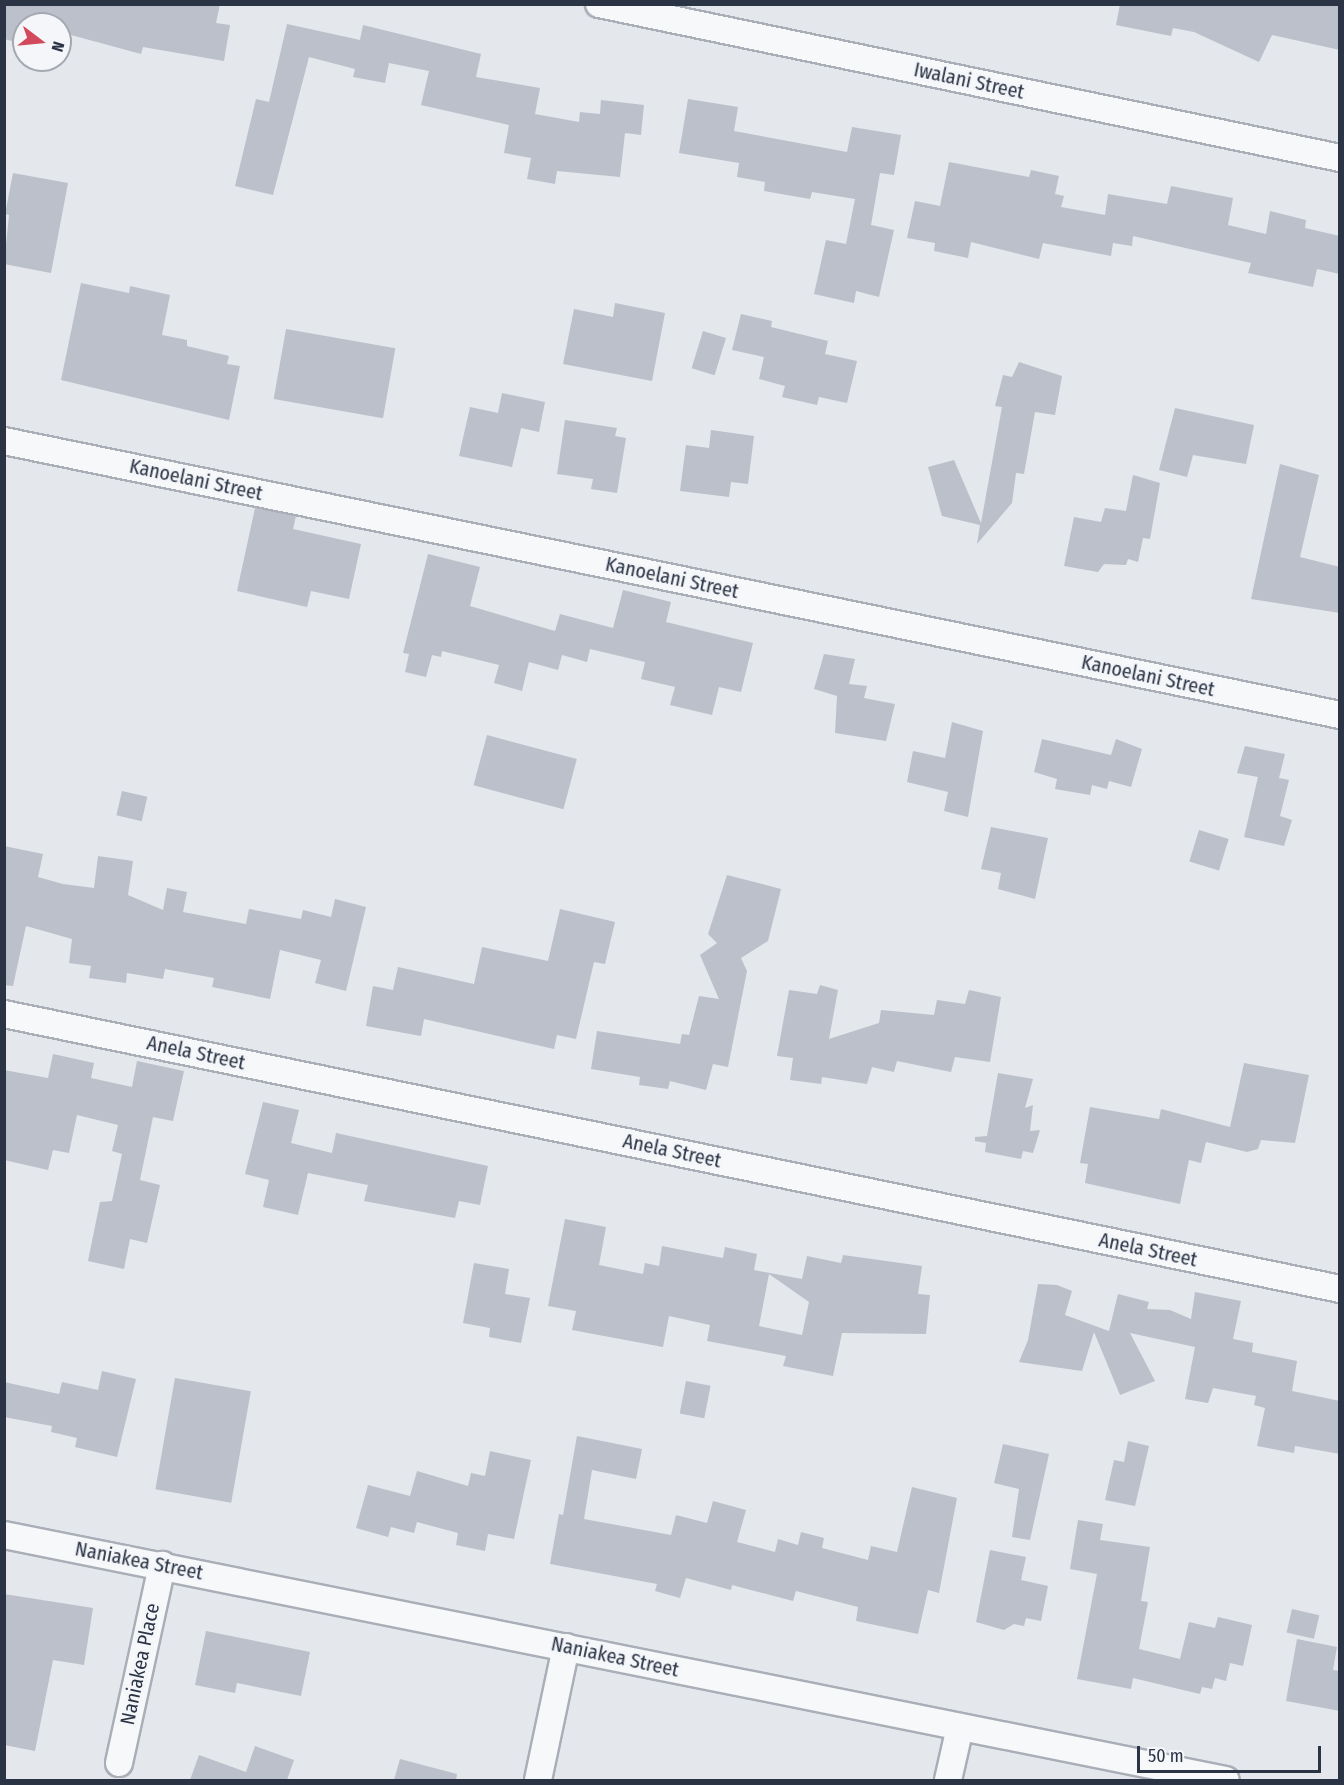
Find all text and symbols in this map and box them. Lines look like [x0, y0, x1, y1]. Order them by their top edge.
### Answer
north arrow [12, 12, 72, 72]
text: N [47, 39, 68, 54]
street label: Iwalani Street [912, 58, 1026, 104]
street label: Kanoelani Street [127, 454, 265, 506]
street label: Kanoelani Street [603, 552, 741, 604]
street label: Kanoelani Street [1079, 650, 1217, 702]
street label: Anela Street [145, 1031, 247, 1075]
street label: Anela Street [621, 1129, 723, 1173]
street label: Anela Street [1097, 1228, 1199, 1272]
street label: Naniakea Street [73, 1537, 205, 1585]
street label: Naniakea Place [115, 1601, 165, 1727]
street label: Naniakea Street [549, 1632, 681, 1682]
scale bar [1140, 1734, 1324, 1772]
text: 50 m [1148, 1745, 1184, 1767]

